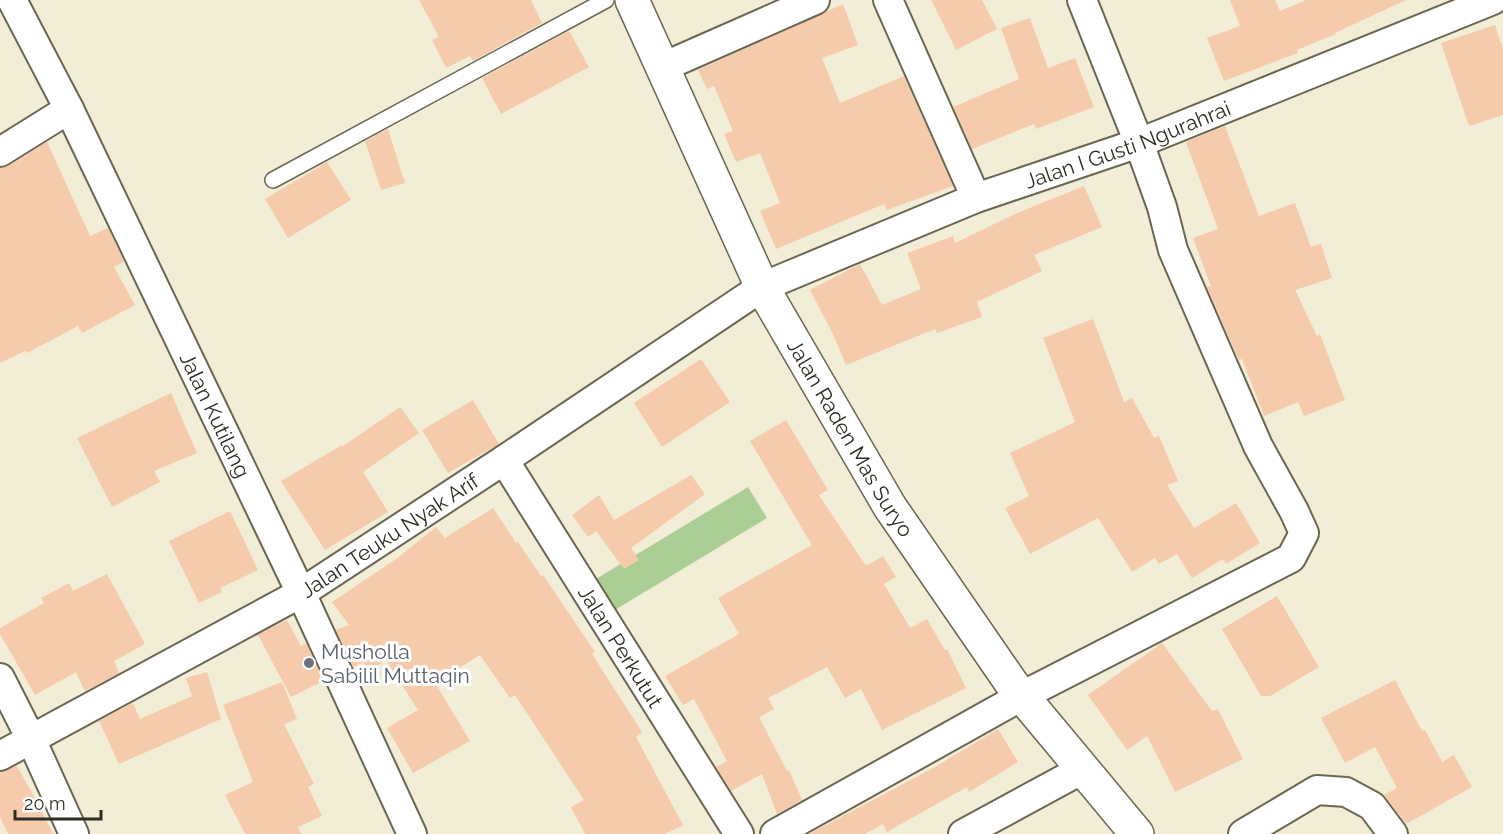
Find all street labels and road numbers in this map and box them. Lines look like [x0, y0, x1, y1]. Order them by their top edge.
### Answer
street label: Jalan I Gusti Ngurahrai [1021, 95, 1234, 193]
street label: Jalan Raden Mas Suryo [782, 334, 919, 541]
street label: Jalan Kutilang [175, 348, 256, 481]
street label: Jalan Teuku Nyak Arif [296, 467, 484, 602]
street label: Jalan Perkutut [574, 581, 669, 712]

